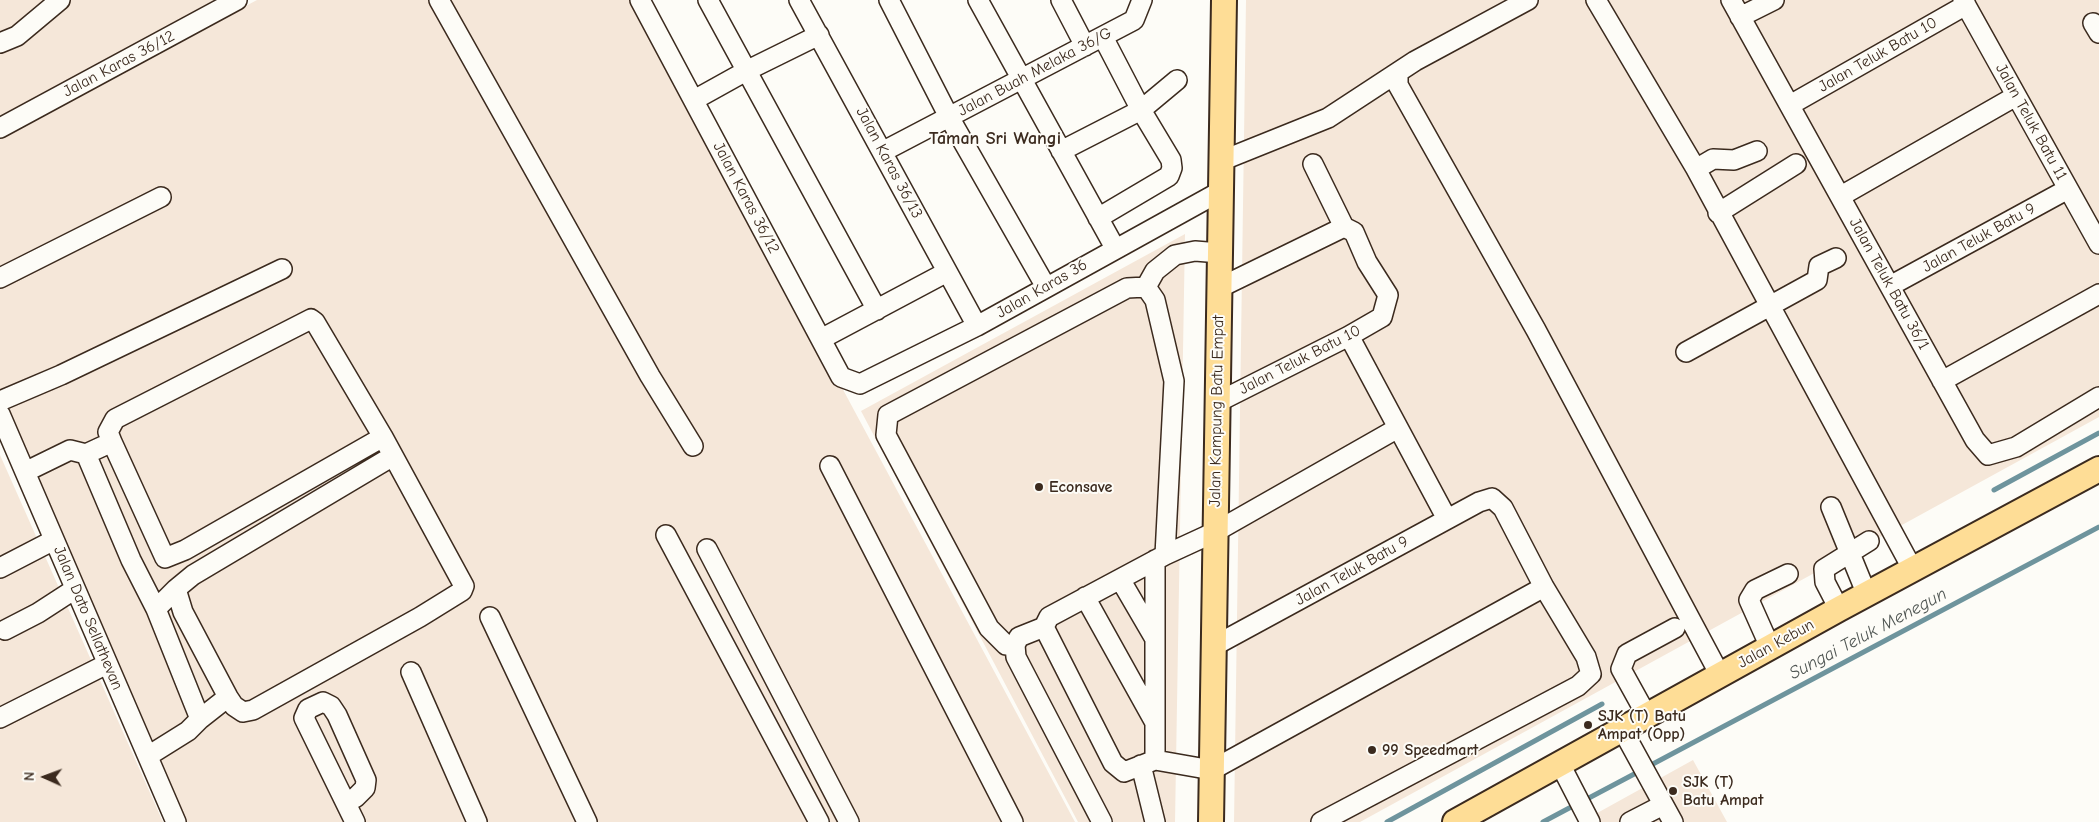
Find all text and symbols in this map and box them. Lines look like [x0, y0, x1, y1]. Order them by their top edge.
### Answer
street label: Jalan Teluk Batu 10 [1815, 13, 1941, 97]
street label: Jalan Buah Melaka 36/G [955, 23, 1115, 121]
street label: Jalan Karas 36/12 [60, 27, 178, 101]
street label: Jalan Teluk Batu 11 [1991, 60, 2071, 184]
street label: Jalan Karas 36/13 [852, 104, 926, 222]
district label: Taman Sri Wangi [929, 128, 1061, 150]
street label: Jalan Karas 36/12 [709, 139, 783, 257]
street label: Jalan Teluk Batu 9 [1919, 199, 2039, 277]
street label: Jalan Teluk Batu 36/1 [1845, 215, 1933, 353]
street label: Jalan Karas 36 [993, 255, 1091, 323]
street label: Jalan Kampung Batu Empat [1206, 315, 1228, 507]
street label: Jalan Teluk Batu 10 [1236, 321, 1364, 399]
place label: Econsave [1049, 477, 1112, 497]
marker: Econsave [1033, 481, 1045, 493]
street label: Jalan Teluk Batu 9 [1292, 532, 1412, 610]
street label: Jalan Dato Sellathevan [49, 543, 127, 693]
water label: Sungai Teluk Menegun [1786, 583, 1950, 685]
street label: Jalan Kebun [1735, 615, 1817, 673]
place label: SJK (T) Batu Ampat (Opp) [1598, 706, 1686, 744]
marker: SJK (T) Batu Ampat (Opp) [1582, 719, 1594, 731]
place label: 99 Speedmart [1382, 740, 1478, 760]
marker: 99 Speedmart [1366, 744, 1378, 756]
north arrow [20, 752, 70, 802]
text: N [21, 772, 38, 781]
place label: SJK (T) Batu Ampat [1683, 772, 1763, 810]
marker: SJK (T) Batu Ampat [1667, 785, 1679, 797]

